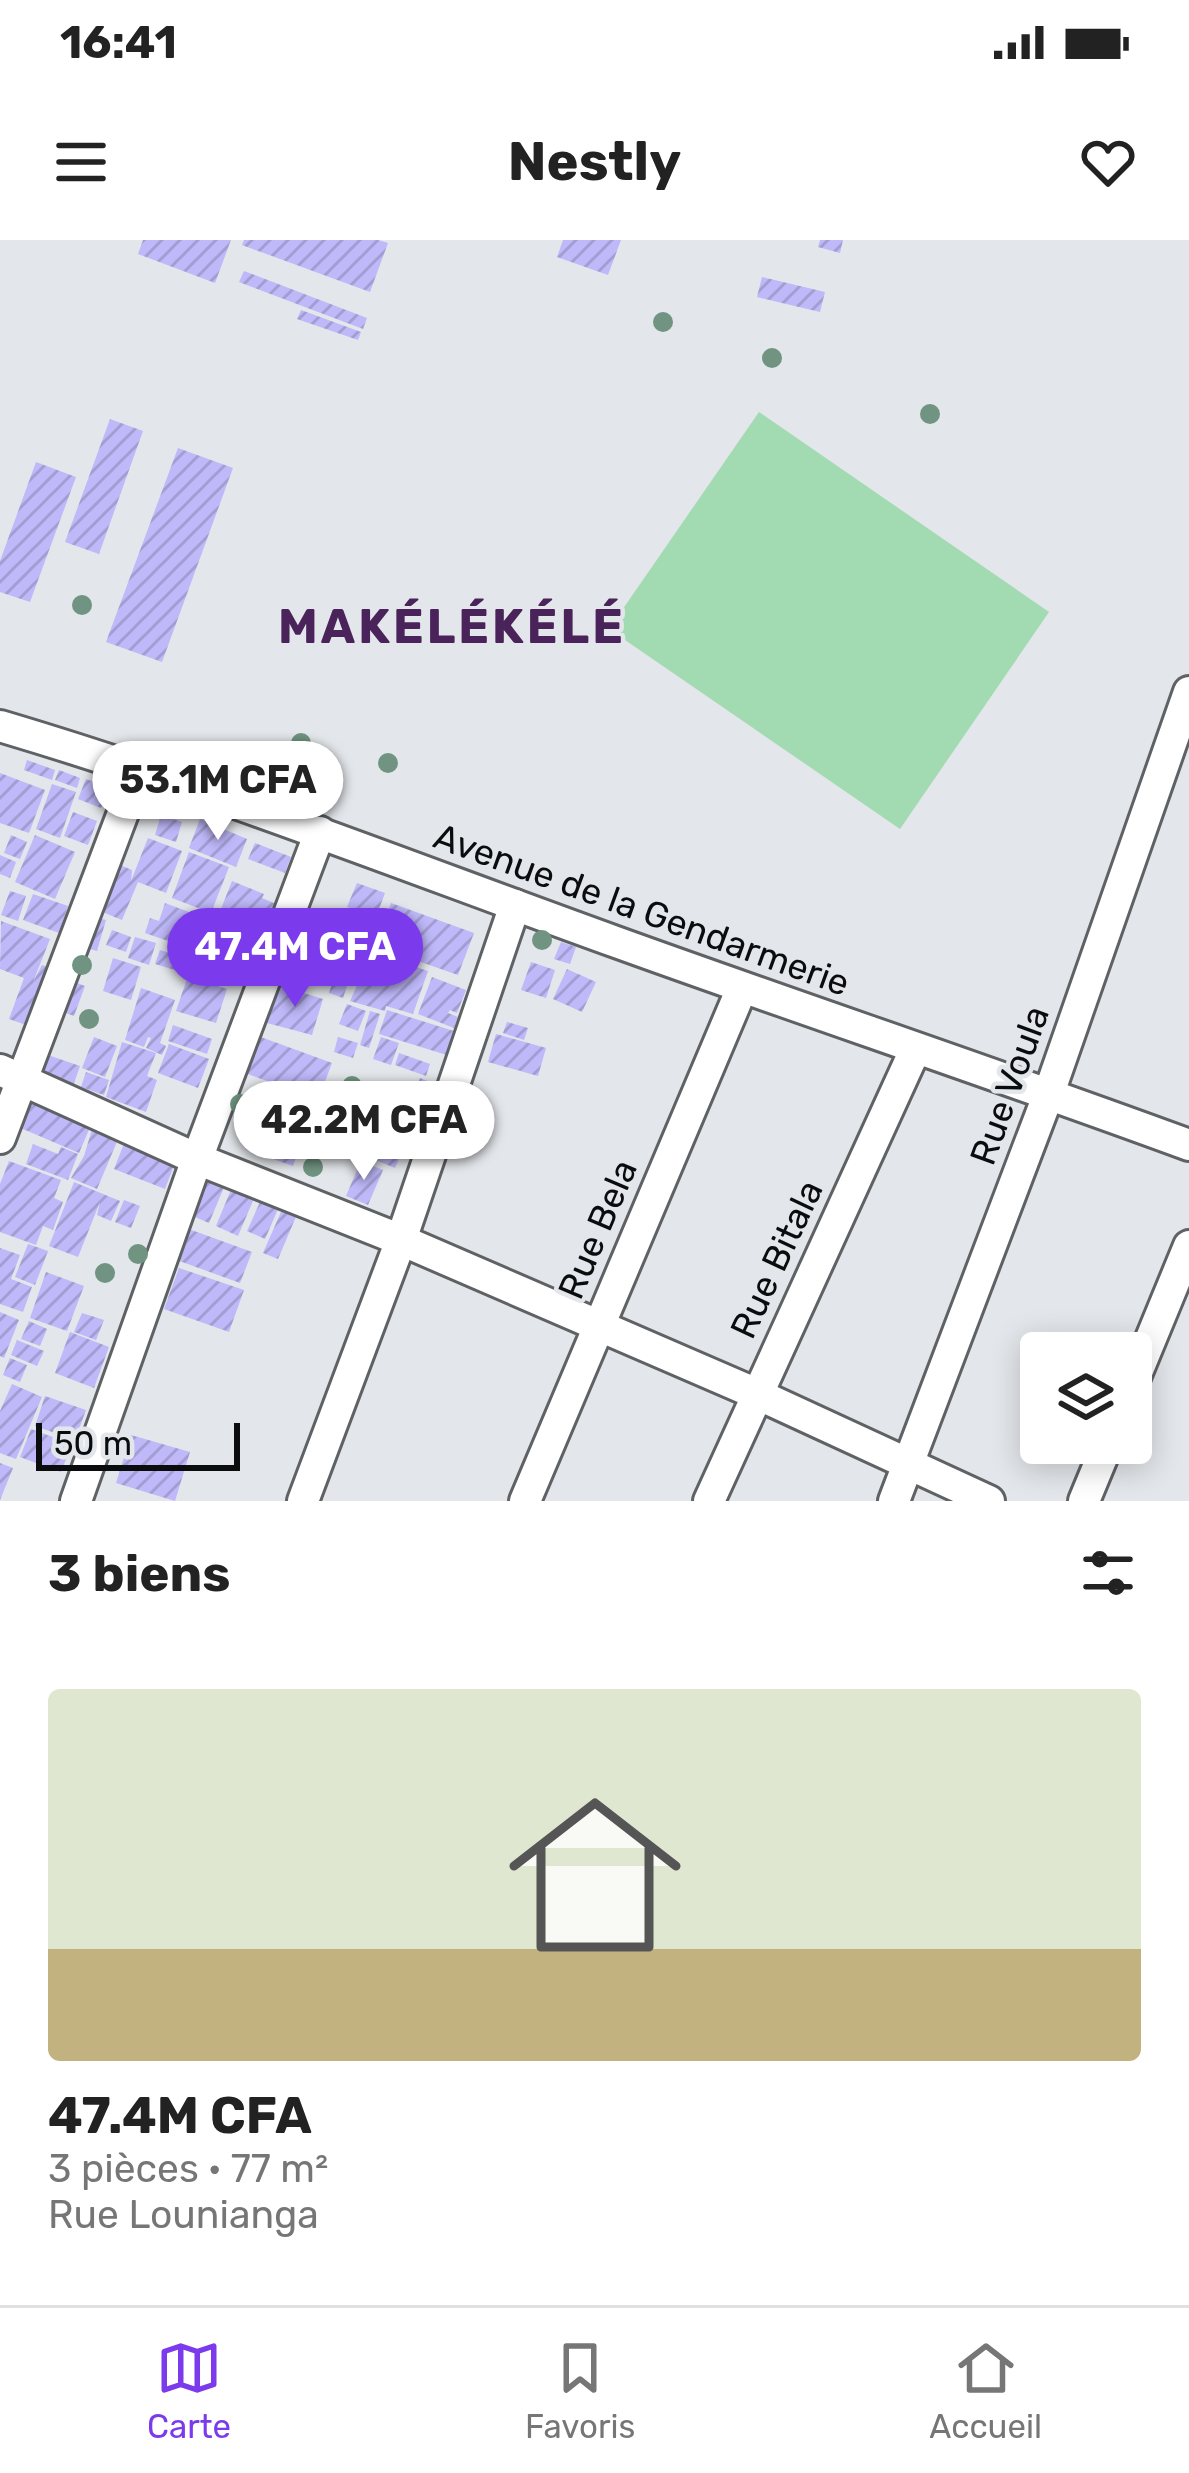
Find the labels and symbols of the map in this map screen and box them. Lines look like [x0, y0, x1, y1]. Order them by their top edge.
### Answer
district label: MAKÉLÉKÉLÉ [278, 598, 626, 655]
pin: 53.1M CFA [81, 741, 355, 843]
street label: Avenue de la Gendarmerie [428, 814, 855, 1005]
pin: 47.4M CFA [158, 908, 432, 1010]
street label: Rue Voula [961, 1000, 1058, 1170]
pin: 42.2M CFA [227, 1081, 501, 1183]
street label: Rue Bela [549, 1153, 646, 1305]
street label: Rue Bitala [721, 1173, 832, 1345]
scale bar [36, 1417, 240, 1470]

